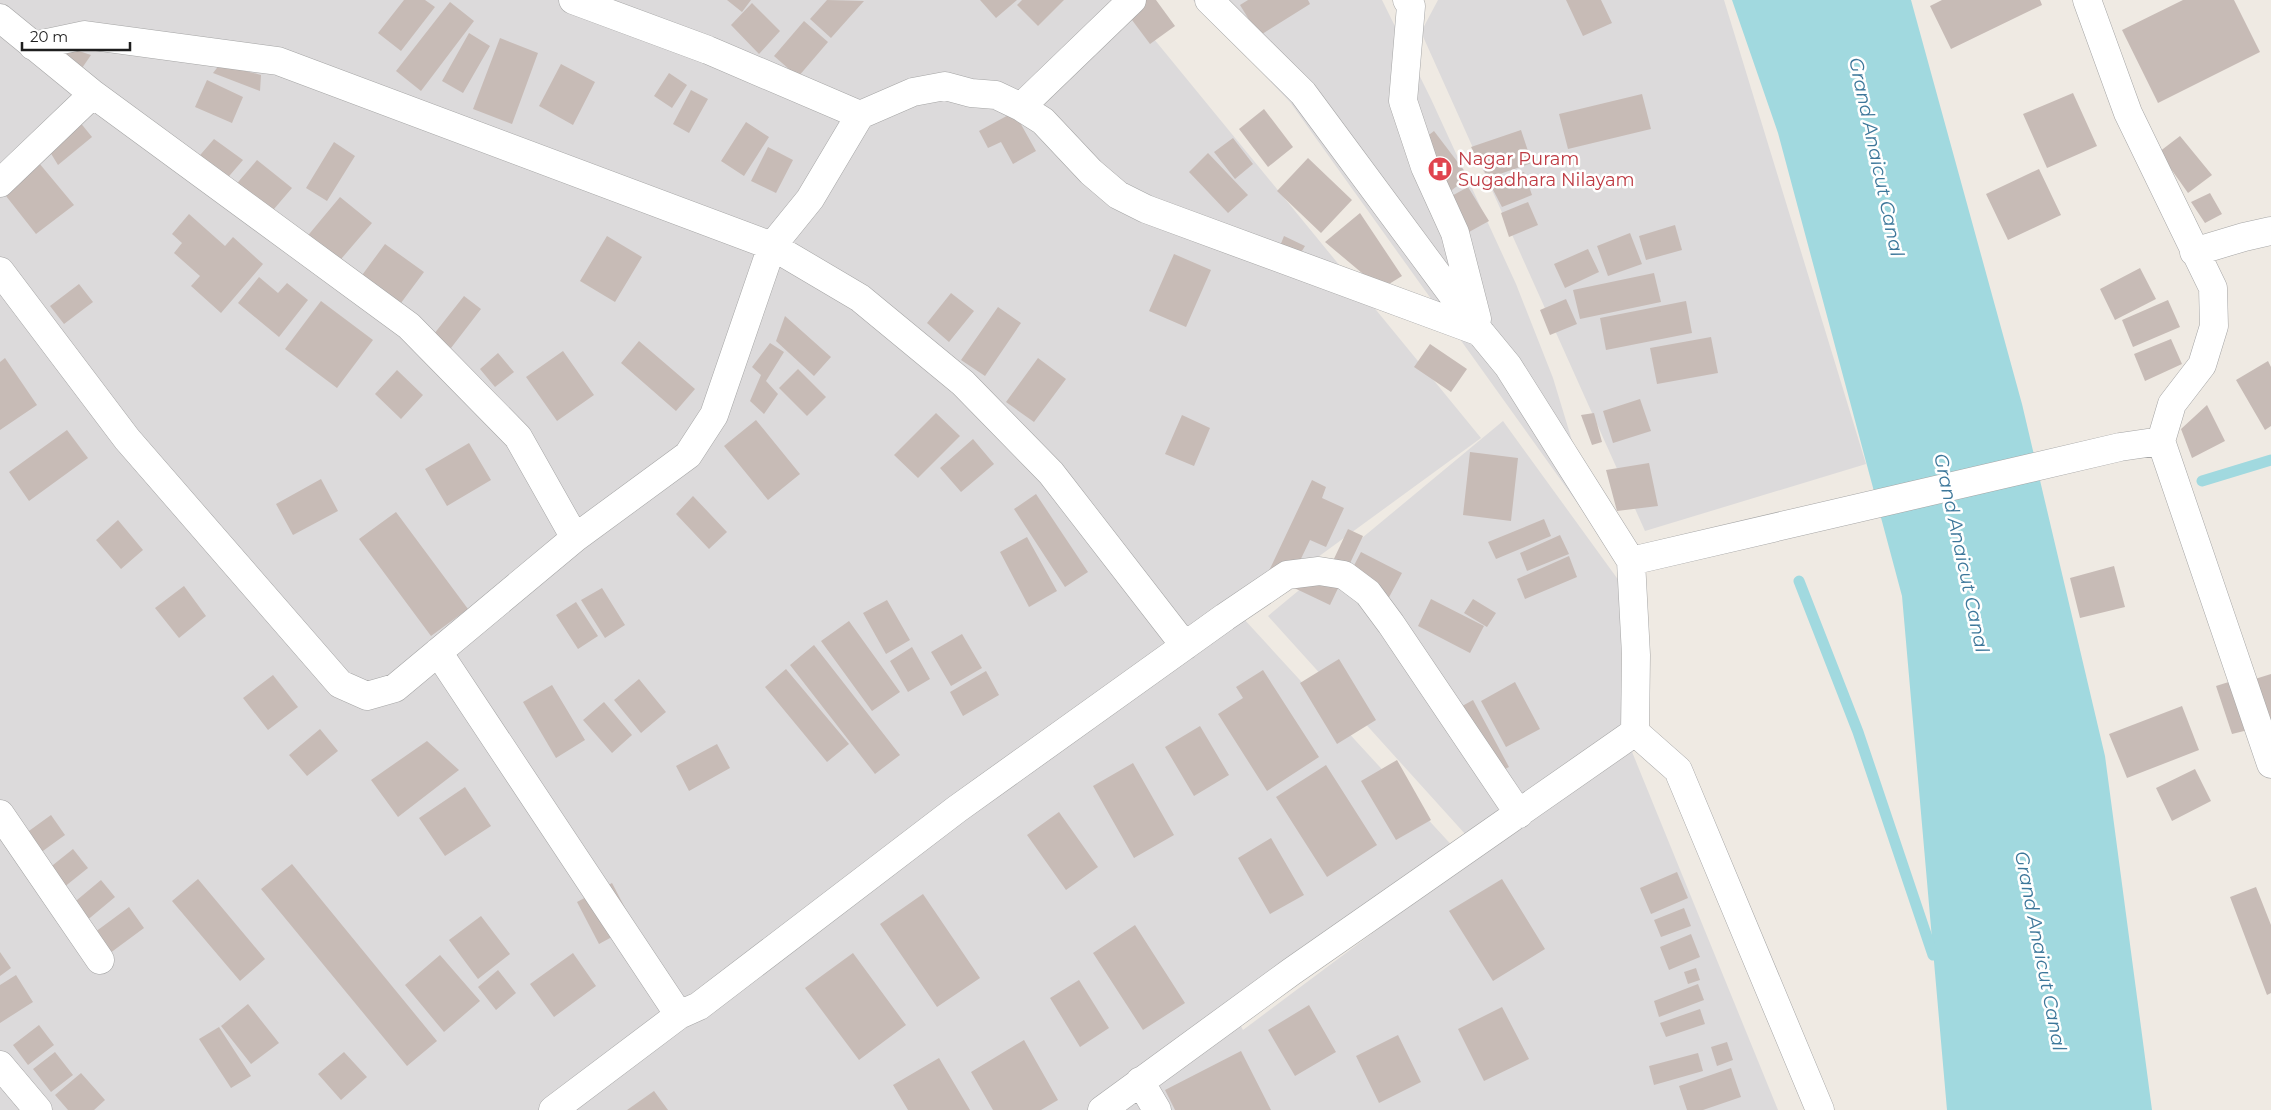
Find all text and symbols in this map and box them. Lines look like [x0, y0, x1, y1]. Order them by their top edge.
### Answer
scale bar [22, 20, 130, 52]
text: 20 m [30, 27, 68, 46]
water label: Grand Anaicut Canal [1844, 55, 1909, 260]
place label: Nagar Puram Sugadhara Nilayam [1458, 148, 1635, 191]
hospital icon: Nagar Puram Sugadhara Nilayam [1427, 156, 1453, 182]
water label: Grand Anaicut Canal [1929, 451, 1994, 656]
water label: Grand Anaicut Canal [2010, 849, 2071, 1054]

